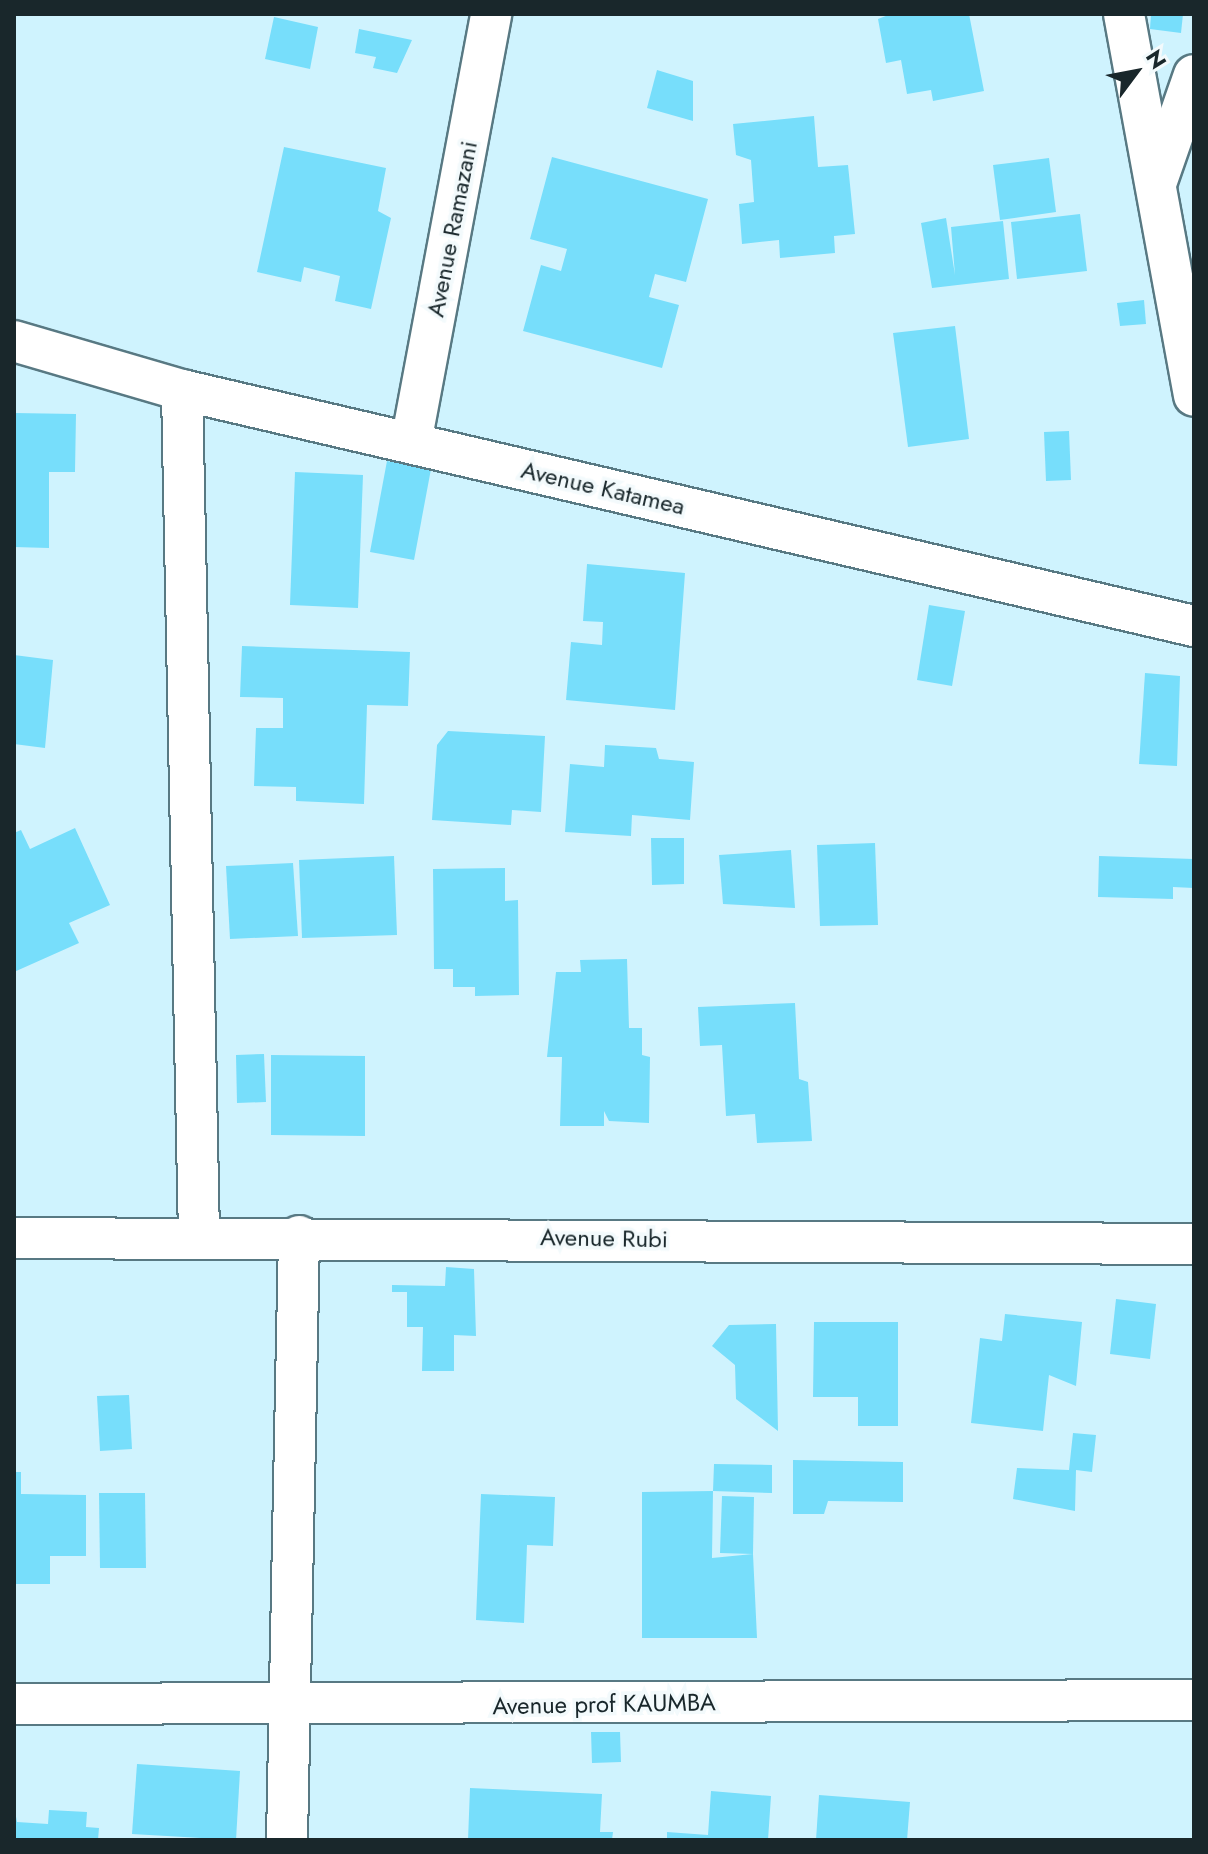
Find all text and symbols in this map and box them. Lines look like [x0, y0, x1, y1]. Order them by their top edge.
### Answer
north arrow [1096, 32, 1176, 112]
text: N [1138, 43, 1175, 75]
street label: Avenue Ramazani [421, 139, 483, 319]
street label: Avenue Katamea [518, 455, 688, 521]
street label: Avenue Rubi [540, 1222, 668, 1254]
street label: Avenue prof KAUMBA [492, 1688, 716, 1720]

